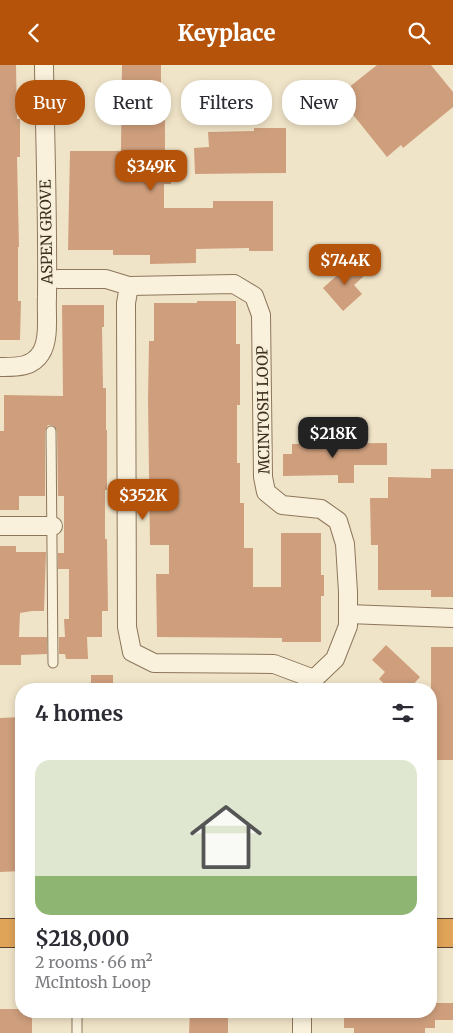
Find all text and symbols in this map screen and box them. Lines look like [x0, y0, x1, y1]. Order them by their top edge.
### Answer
icon: back [20, 19, 48, 47]
text: Keyplace [177, 19, 276, 47]
icon: search [405, 19, 433, 47]
chip: Buy [15, 80, 85, 125]
chip: Rent [95, 80, 171, 125]
chip: Filters [181, 80, 272, 125]
chip: New [282, 80, 356, 125]
pin: $349K [116, 149, 186, 192]
text: $349K [126, 156, 176, 176]
street label: ASPEN GROVE [36, 179, 56, 286]
pin: $744K [310, 243, 380, 286]
text: $744K [320, 250, 370, 270]
street label: MCINTOSH LOOP [252, 345, 274, 474]
pin: $218K [298, 417, 368, 459]
text: $218K [309, 423, 357, 443]
pin: $352K [108, 479, 178, 521]
text: $352K [119, 485, 167, 505]
icon: filters [389, 699, 417, 727]
text: 4 homes [35, 700, 123, 727]
icon: home [181, 792, 271, 882]
text: $218,000 [35, 925, 129, 952]
text: 2 rooms · 66 m² [35, 952, 152, 972]
text: McIntosh Loop [35, 972, 151, 992]

